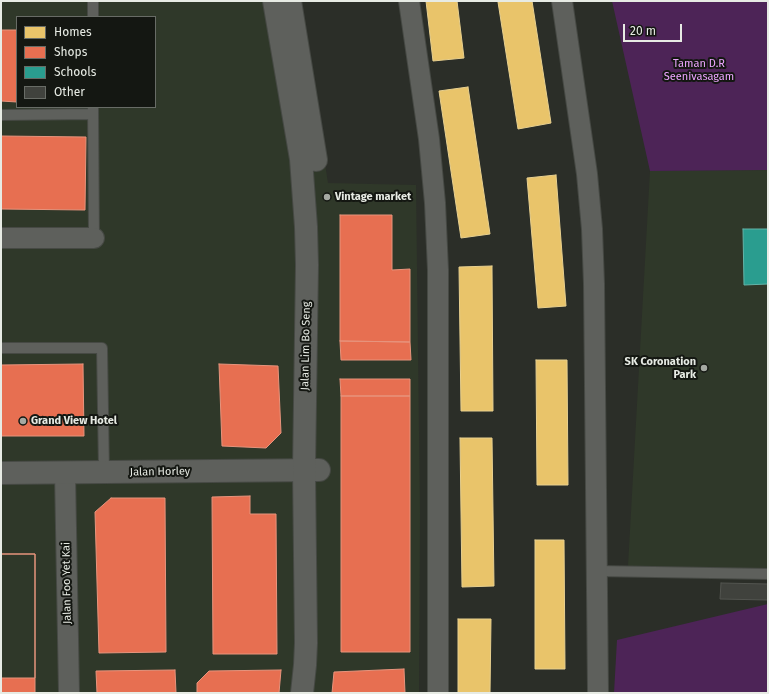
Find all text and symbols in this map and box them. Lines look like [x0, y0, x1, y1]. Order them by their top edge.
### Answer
legend [16, 16, 156, 108]
scale bar [625, 16, 684, 42]
text: 20 m [630, 24, 656, 38]
text: Homes [54, 25, 92, 39]
text: Shops [54, 45, 87, 59]
park label: Taman D.R Seenivasagam [664, 57, 734, 83]
text: Schools [54, 65, 96, 79]
text: Other [54, 85, 85, 99]
place label: Vintage market [335, 190, 411, 204]
marker: Vintage market [322, 192, 332, 202]
street label: Jalan Lim Bo Seng [299, 301, 313, 391]
place label: SK Coronation Park [625, 355, 696, 381]
marker: SK Coronation Park [699, 363, 709, 373]
place label: Grand View Hotel [31, 414, 117, 428]
marker: Grand View Hotel [18, 416, 28, 426]
street label: Jalan Horley [130, 465, 190, 479]
street label: Jalan Foo Yet Kai [60, 542, 74, 624]

